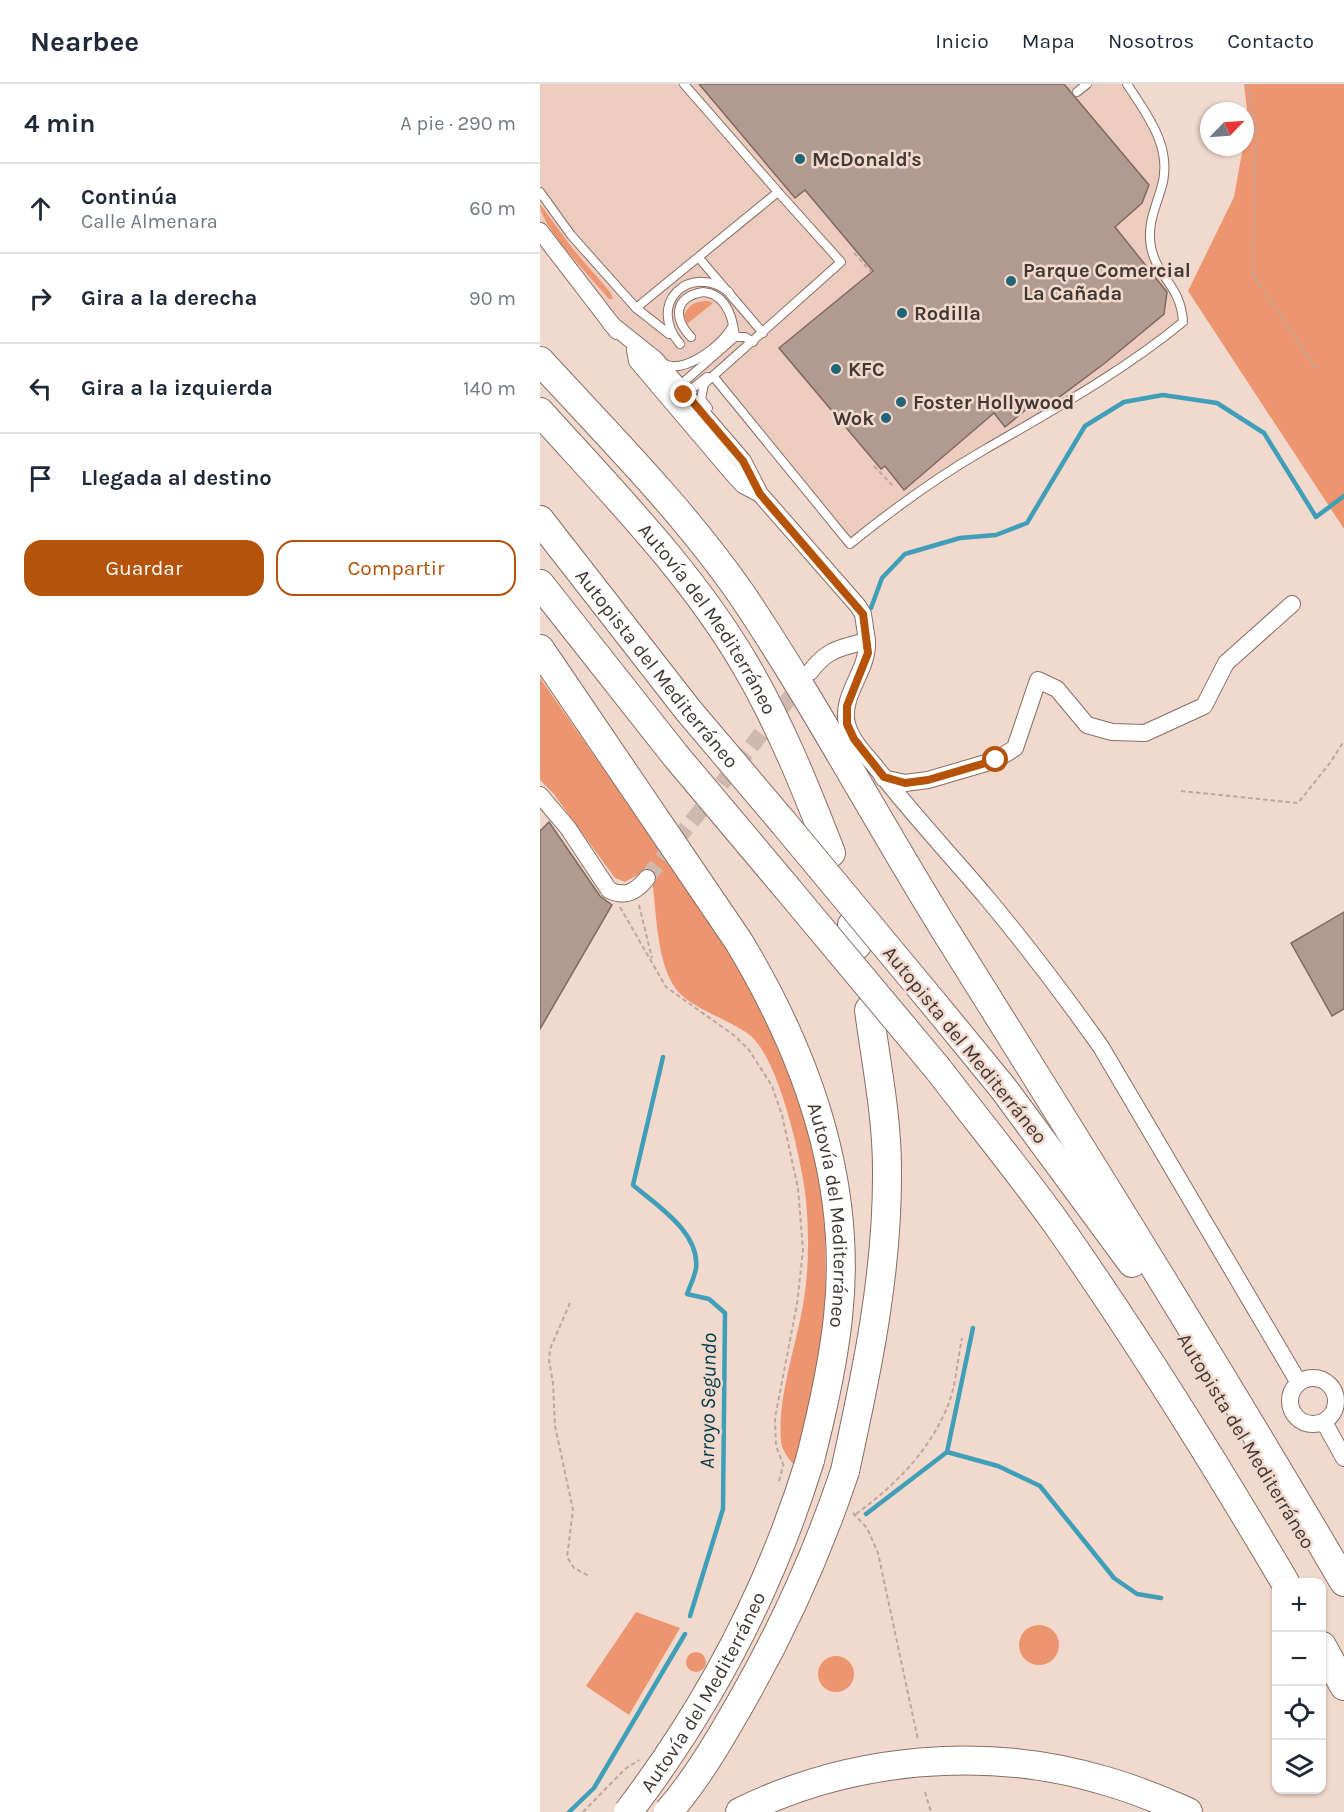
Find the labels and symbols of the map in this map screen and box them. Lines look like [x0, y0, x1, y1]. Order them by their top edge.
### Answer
north arrow [1200, 102, 1254, 156]
place label: McDonald's [812, 148, 922, 171]
marker: McDonald's [793, 152, 807, 166]
place label: Parque Comercial La Cañada [1023, 259, 1191, 305]
marker: Parque Comercial La Cañada [1004, 274, 1018, 288]
place label: Rodilla [914, 302, 981, 325]
marker: Rodilla [895, 306, 909, 320]
place label: KFC [848, 358, 885, 381]
marker: KFC [829, 362, 843, 376]
route end [670, 381, 696, 407]
place label: Foster Hollywood [913, 391, 1074, 414]
marker: Foster Hollywood [894, 395, 908, 409]
place label: Wok [833, 407, 874, 430]
marker: Wok [879, 411, 893, 425]
street label: Autovía del Mediterráneo [634, 518, 782, 718]
street label: Autopista del Mediterráneo [571, 564, 743, 772]
route start [982, 746, 1008, 772]
street label: Autopista del Mediterráneo [878, 942, 1052, 1148]
street label: Autovía del Mediterráneo [803, 1099, 852, 1329]
street label: Autopista del Mediterráneo [1172, 1329, 1320, 1553]
water label: Arroyo Segundo [695, 1332, 721, 1469]
street label: Autovía del Mediterráneo [635, 1588, 770, 1796]

